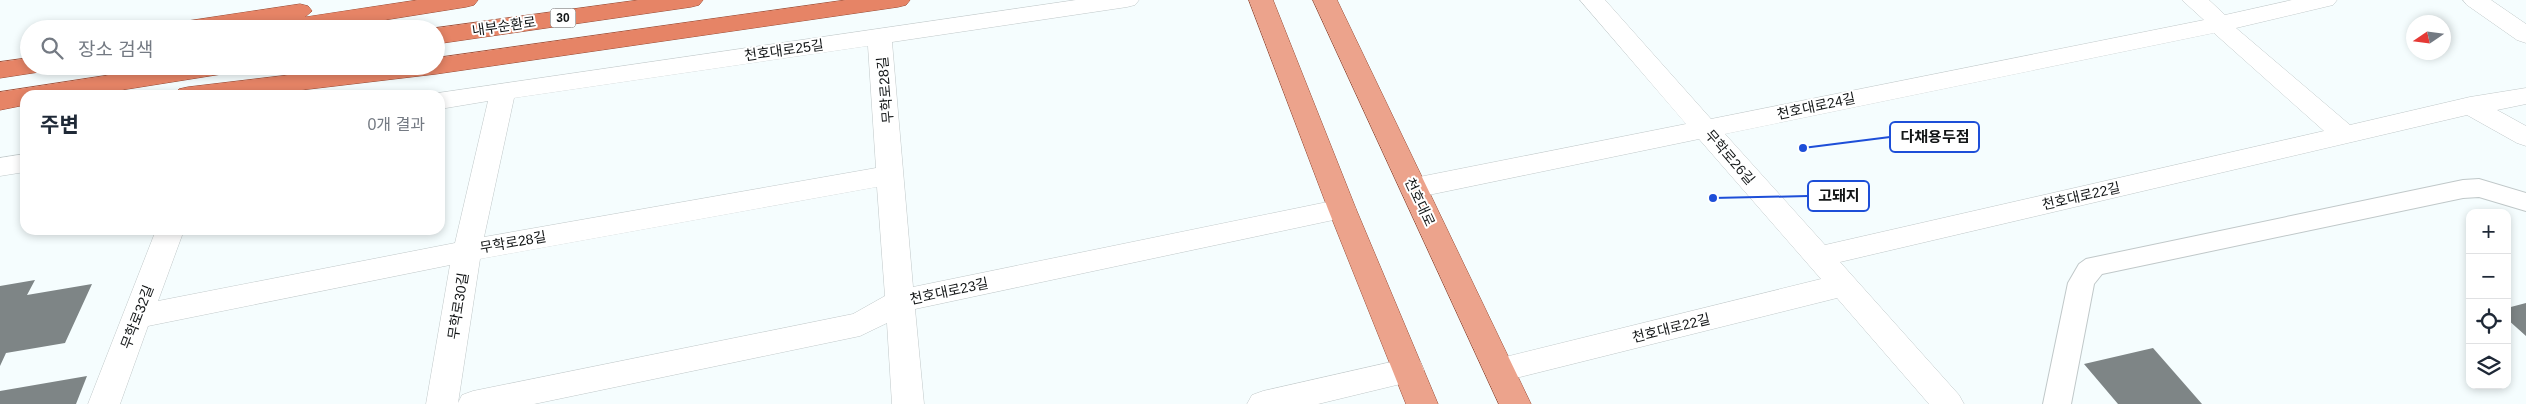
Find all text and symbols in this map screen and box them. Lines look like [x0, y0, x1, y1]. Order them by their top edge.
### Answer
road number: 30 [550, 8, 576, 28]
street label: 내부순환로 [471, 14, 537, 38]
north arrow [2406, 15, 2451, 60]
search box [20, 20, 445, 75]
icon: search [38, 34, 66, 62]
street label: 천호대로25길 [743, 37, 825, 63]
text: 장소 검색 [78, 39, 153, 60]
street label: 무학로28길 [874, 56, 896, 124]
street label: 천호대로24길 [1775, 90, 1857, 122]
text: 주변 [40, 113, 79, 136]
text: 0개 결과 [367, 116, 425, 133]
callout: 다채용두점 [1890, 122, 1979, 152]
street label: 무학로26길 [1702, 126, 1758, 188]
text: 다채용두점 [1900, 128, 1970, 145]
street label: 천호대로 [1402, 175, 1438, 229]
street label: 천호대로22길 [2040, 179, 2122, 213]
callout: 고돼지 [1808, 181, 1869, 211]
text: 고돼지 [1818, 187, 1860, 204]
map controls [2466, 209, 2511, 389]
button: + [2466, 209, 2511, 254]
street label: 무학로28길 [479, 228, 547, 256]
button: − [2466, 254, 2511, 299]
street label: 무학로30길 [445, 272, 471, 340]
street label: 천호대로23길 [908, 275, 990, 307]
street label: 무학로32길 [118, 283, 156, 351]
button: locate [2466, 299, 2511, 344]
street label: 천호대로22길 [1630, 311, 1712, 345]
button: layers [2466, 344, 2511, 389]

